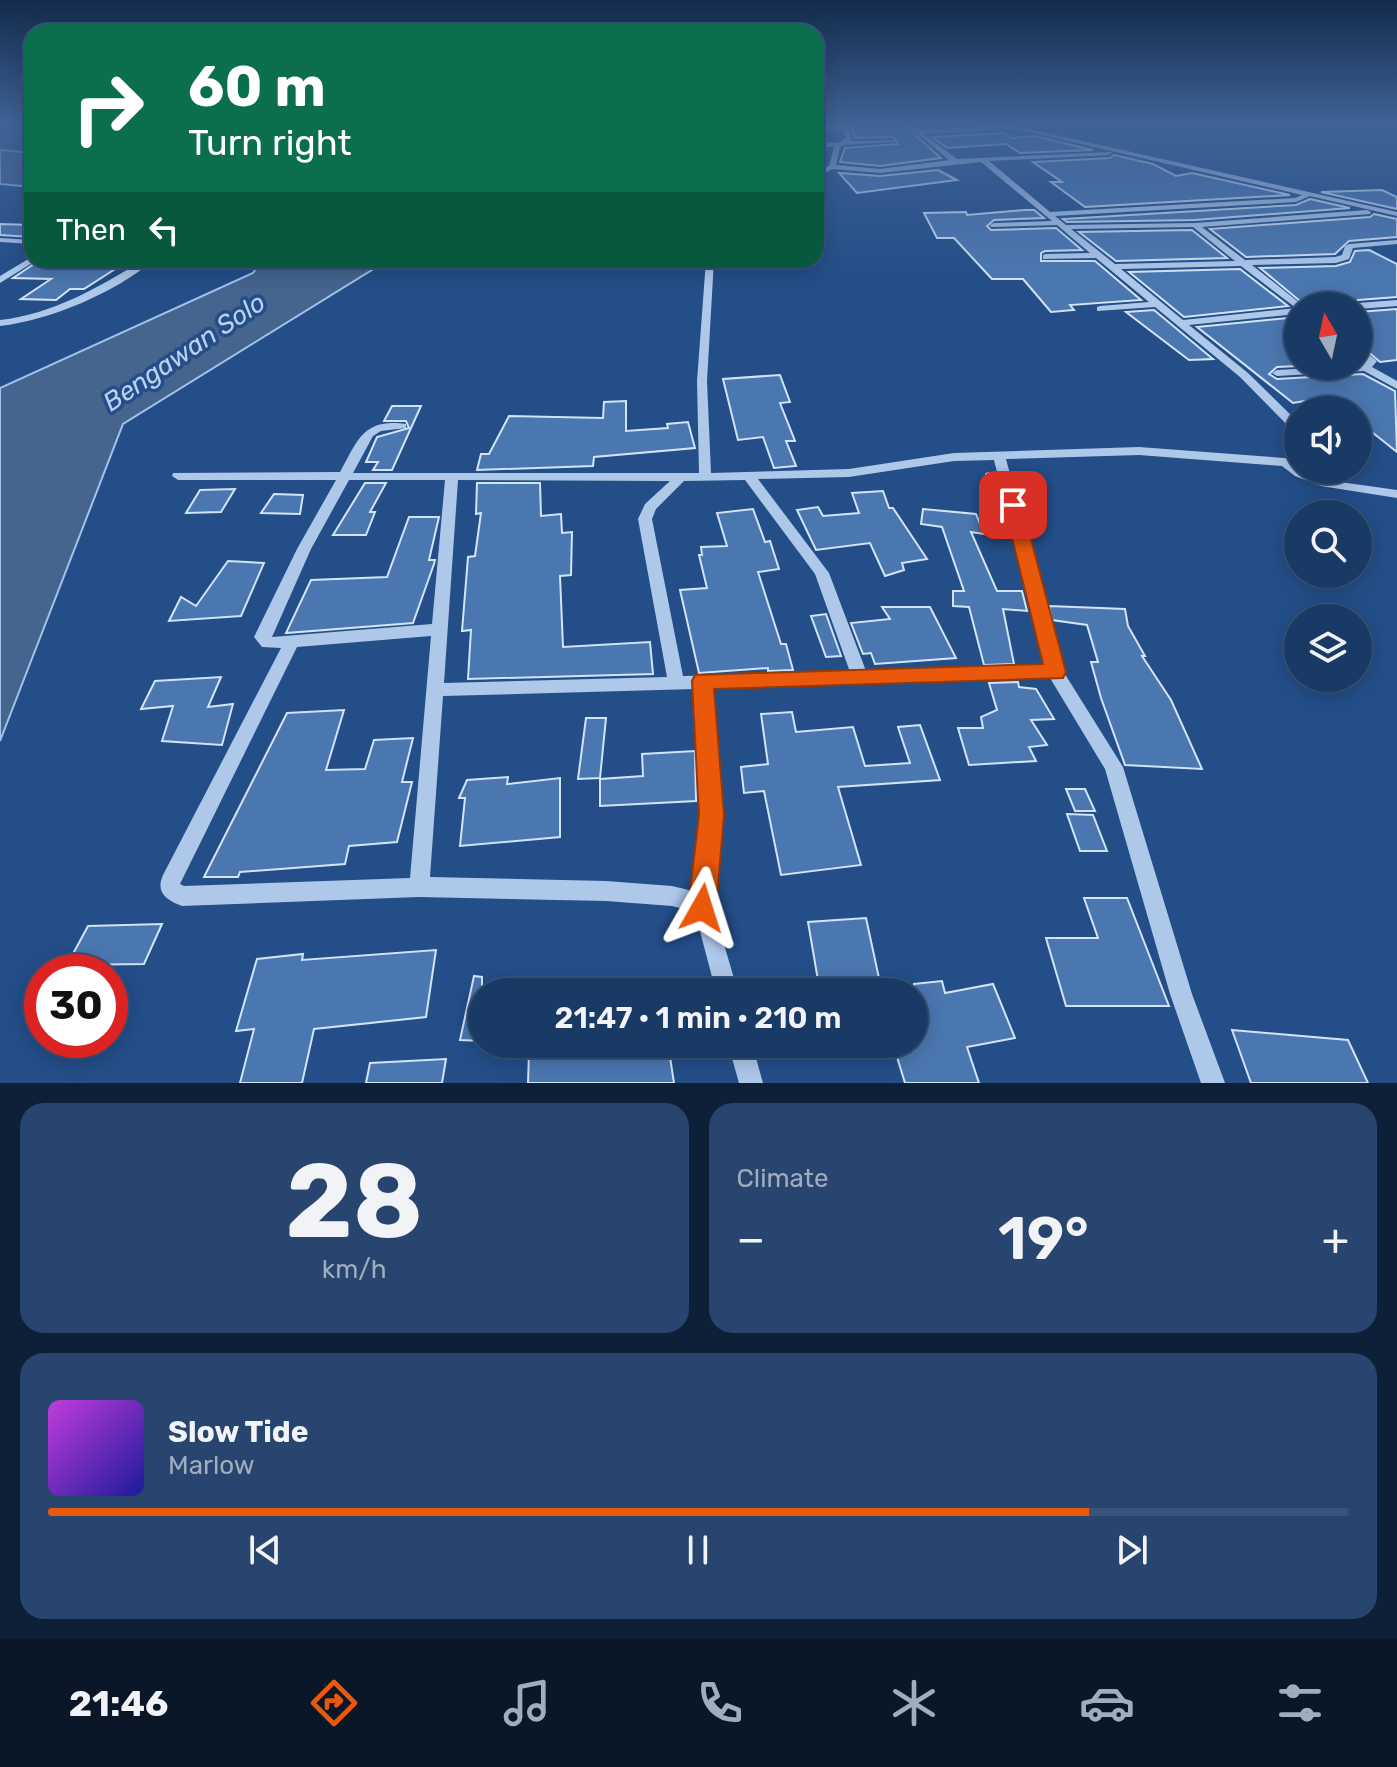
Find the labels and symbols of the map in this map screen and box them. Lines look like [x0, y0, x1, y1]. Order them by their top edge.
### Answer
water label: Bengawan Solo [97, 287, 271, 418]
north arrow [1284, 292, 1372, 380]
pin [979, 471, 1047, 539]
position arrow [660, 866, 744, 950]
speed limit sign: 30 [24, 954, 128, 1058]

